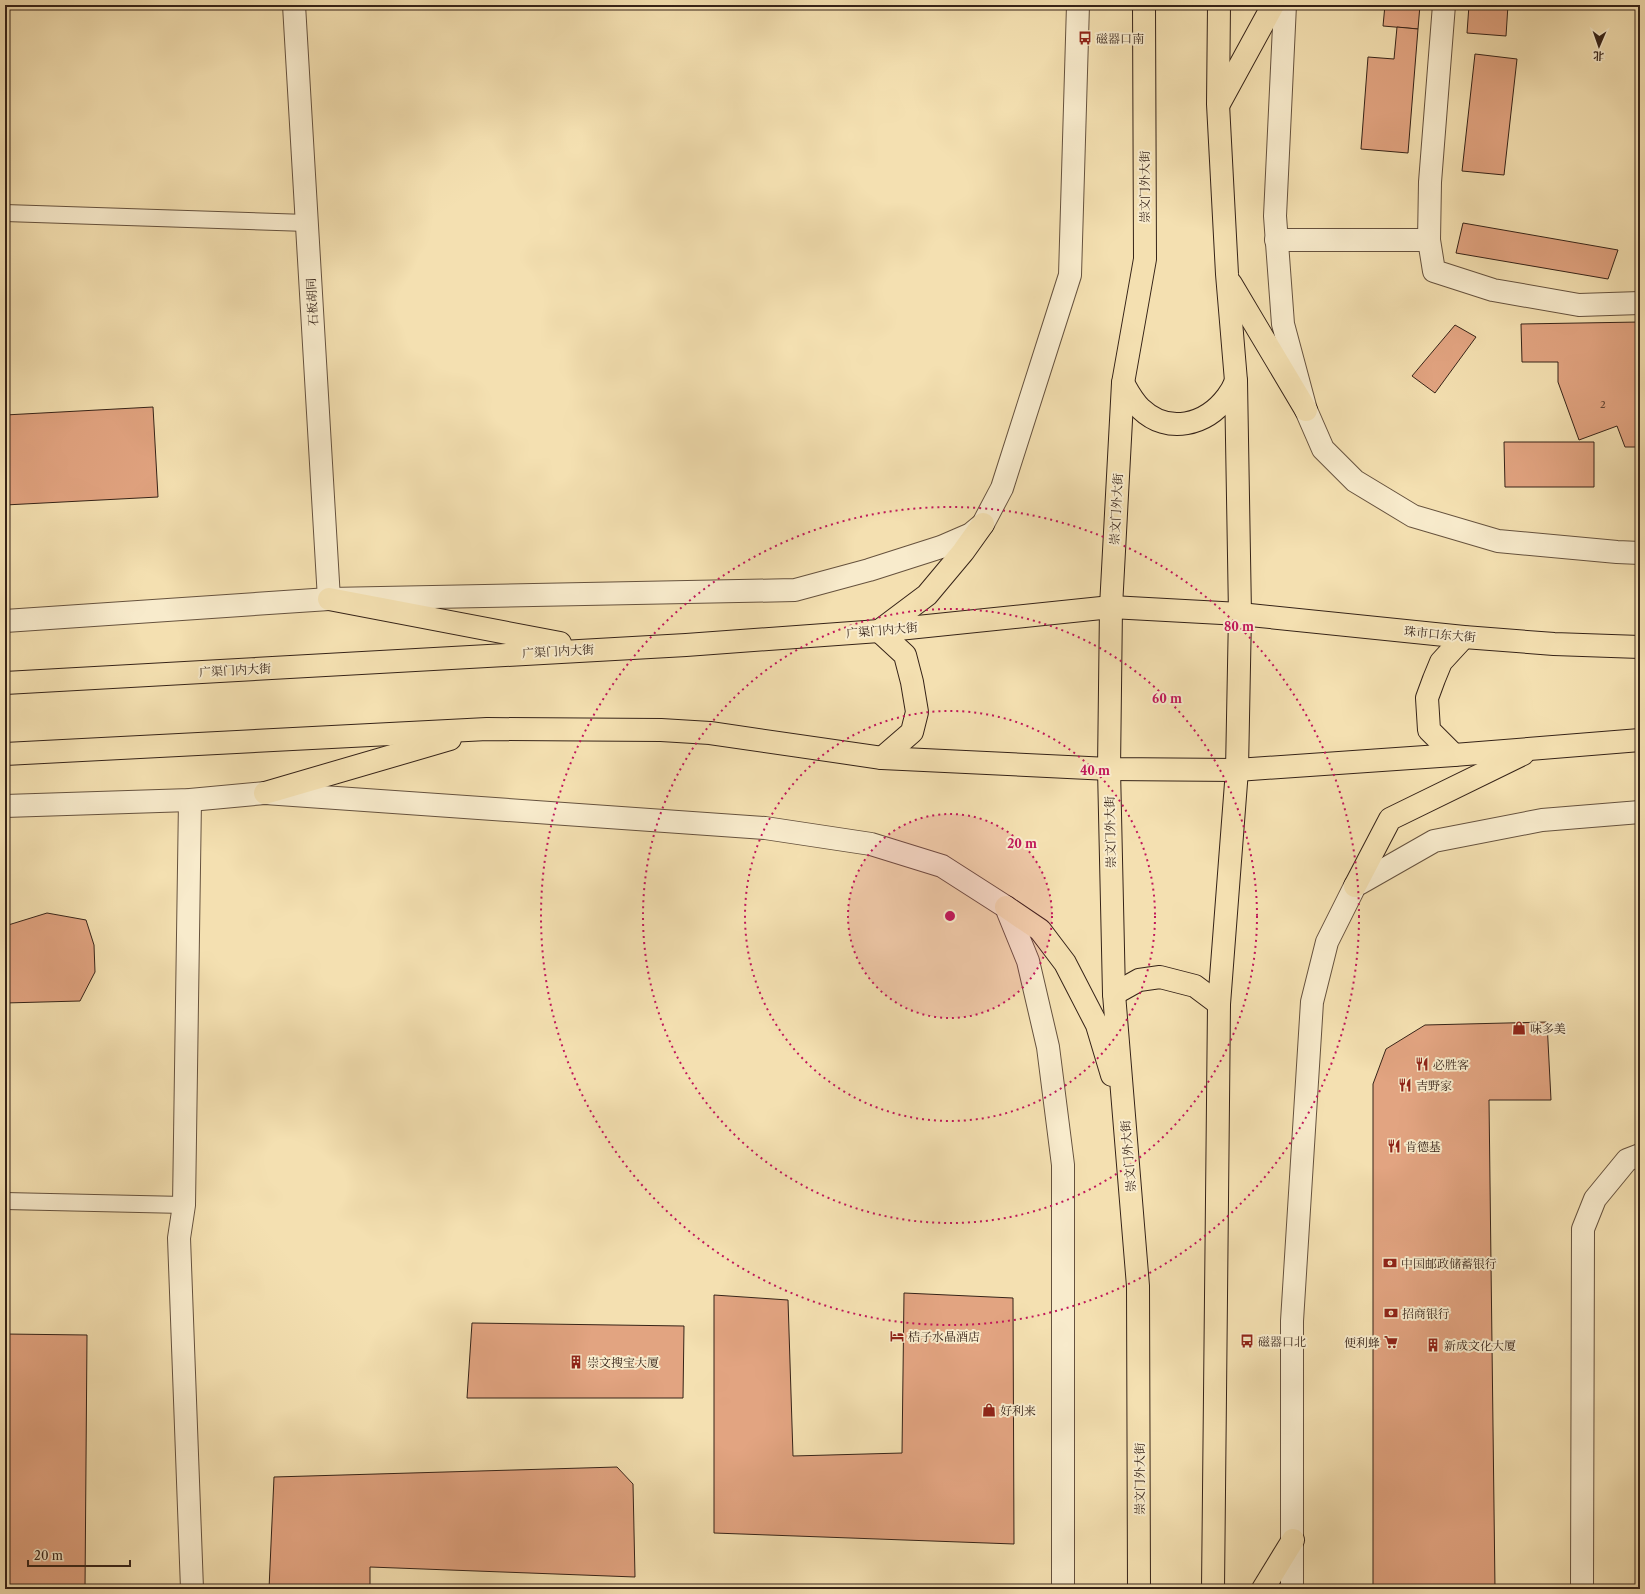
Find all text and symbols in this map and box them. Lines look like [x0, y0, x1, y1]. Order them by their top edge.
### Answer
north arrow [1579, 26, 1619, 66]
bus stop icon: 磁器口南 [1077, 30, 1093, 46]
place label: 磁器口南 [1096, 31, 1144, 46]
text: 北 [1593, 49, 1604, 63]
street label: 崇文门外大街 [1137, 150, 1152, 223]
street label: 石板胡同 [303, 278, 321, 326]
house number: 2 [1600, 398, 1606, 411]
street label: 崇文门外大街 [1107, 472, 1125, 545]
street label: 广渠门内大街 [845, 619, 920, 641]
text: 80 m [1224, 619, 1254, 634]
street label: 珠市口东大街 [1403, 623, 1478, 645]
street label: 广渠门内大街 [522, 642, 595, 660]
street label: 广渠门内大街 [199, 661, 272, 679]
text: 60 m [1152, 691, 1182, 706]
text: 40 m [1080, 763, 1110, 778]
street label: 崇文门外大街 [1102, 795, 1118, 868]
text: 20 m [1007, 836, 1037, 851]
centre of rings [943, 909, 957, 923]
shop icon: 味多美 [1511, 1020, 1527, 1036]
place label: 味多美 [1530, 1021, 1566, 1036]
restaurant icon: 必胜客 [1414, 1056, 1430, 1072]
place label: 必胜客 [1433, 1057, 1469, 1072]
restaurant icon: 吉野家 [1397, 1077, 1413, 1093]
place label: 吉野家 [1416, 1078, 1452, 1093]
street label: 崇文门外大街 [1117, 1118, 1139, 1193]
restaurant icon: 肯德基 [1386, 1138, 1402, 1154]
place label: 肯德基 [1405, 1139, 1441, 1154]
bank icon: 中国邮政储蓄银行 [1382, 1255, 1398, 1271]
place label: 中国邮政储蓄银行 [1401, 1256, 1497, 1271]
bank icon: 招商银行 [1383, 1305, 1399, 1321]
place label: 招商银行 [1402, 1306, 1450, 1321]
hotel icon: 桔子水晶酒店 [889, 1328, 905, 1344]
place label: 桔子水晶酒店 [908, 1329, 980, 1344]
bus stop icon: 磁器口北 [1239, 1333, 1255, 1349]
place label: 磁器口北 [1258, 1334, 1306, 1349]
supermarket icon: 便利蜂 [1383, 1334, 1399, 1350]
place label: 便利蜂 [1344, 1335, 1380, 1350]
building icon: 新成文化大厦 [1425, 1337, 1441, 1353]
place label: 新成文化大厦 [1444, 1338, 1516, 1353]
building icon: 崇文搜宝大厦 [568, 1354, 584, 1370]
place label: 崇文搜宝大厦 [587, 1355, 659, 1370]
shop icon: 好利来 [981, 1402, 997, 1418]
place label: 好利来 [1000, 1403, 1036, 1418]
street label: 崇文门外大街 [1132, 1442, 1147, 1515]
scale bar [28, 1542, 130, 1568]
text: 20 m [34, 1548, 63, 1563]

